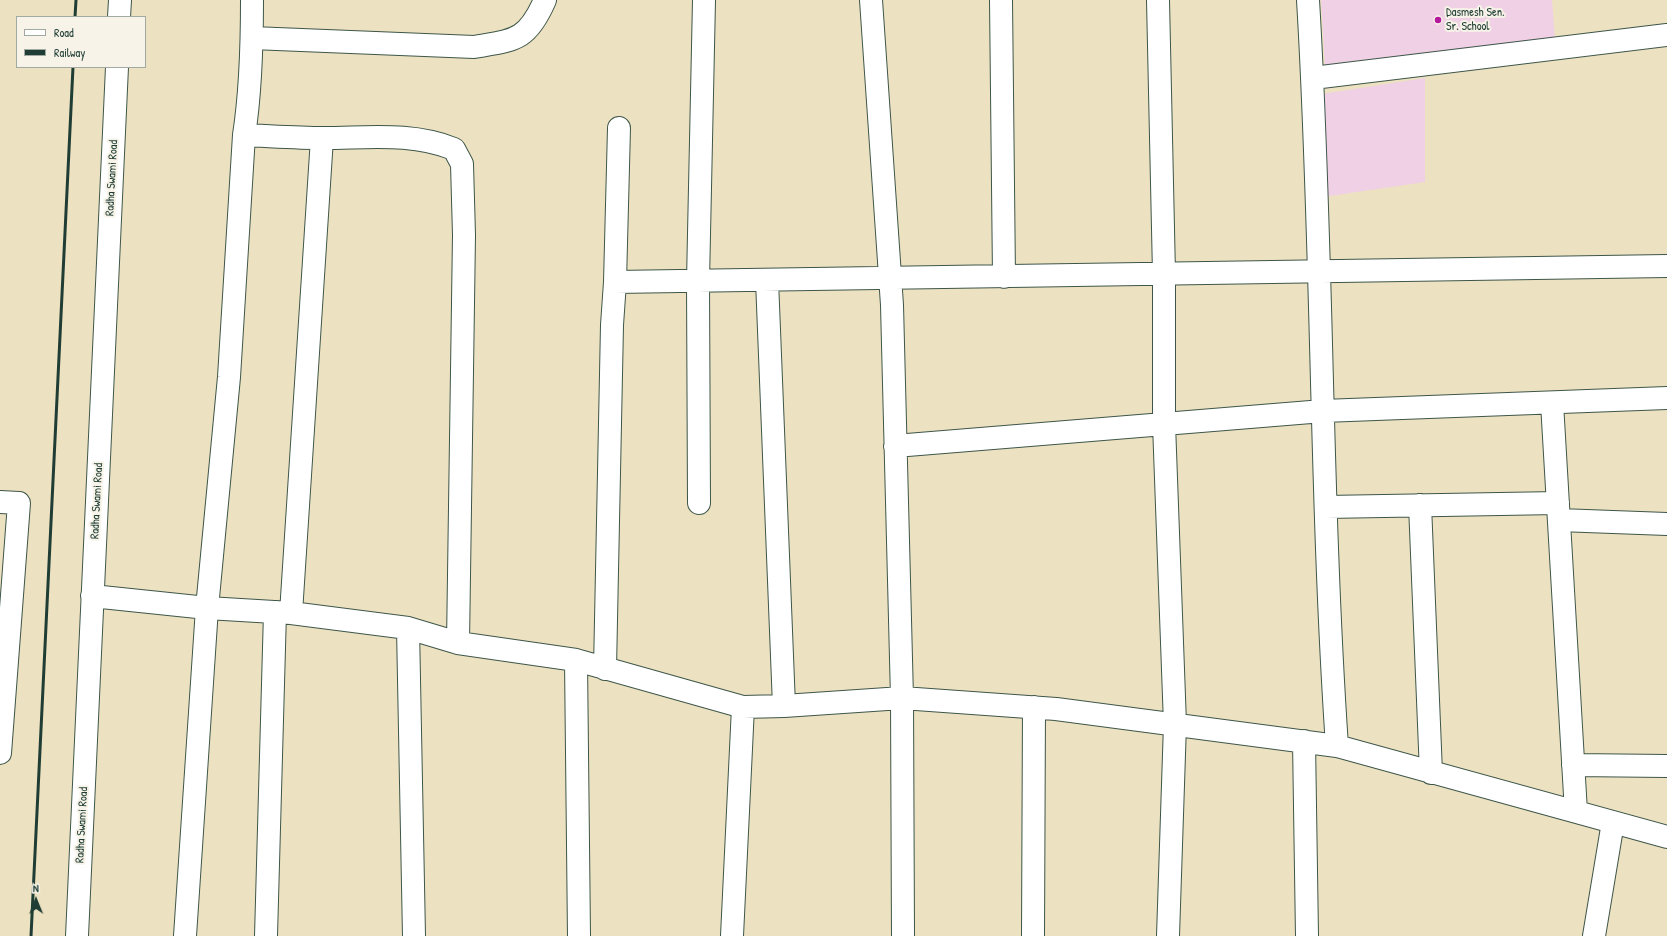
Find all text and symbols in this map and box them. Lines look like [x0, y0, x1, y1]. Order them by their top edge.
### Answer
place label: Dasmesh Sen. Sr. School [1446, 6, 1505, 34]
marker: Dasmesh Sen. Sr. School [1433, 15, 1443, 25]
legend [16, 16, 146, 68]
text: Road [54, 24, 74, 41]
text: Railway [54, 44, 85, 61]
street label: Radha Swami Road [103, 139, 121, 217]
street label: Radha Swami Road [88, 462, 106, 540]
street label: Radha Swami Road [73, 786, 91, 864]
north arrow [16, 880, 56, 920]
text: N [33, 881, 39, 895]

